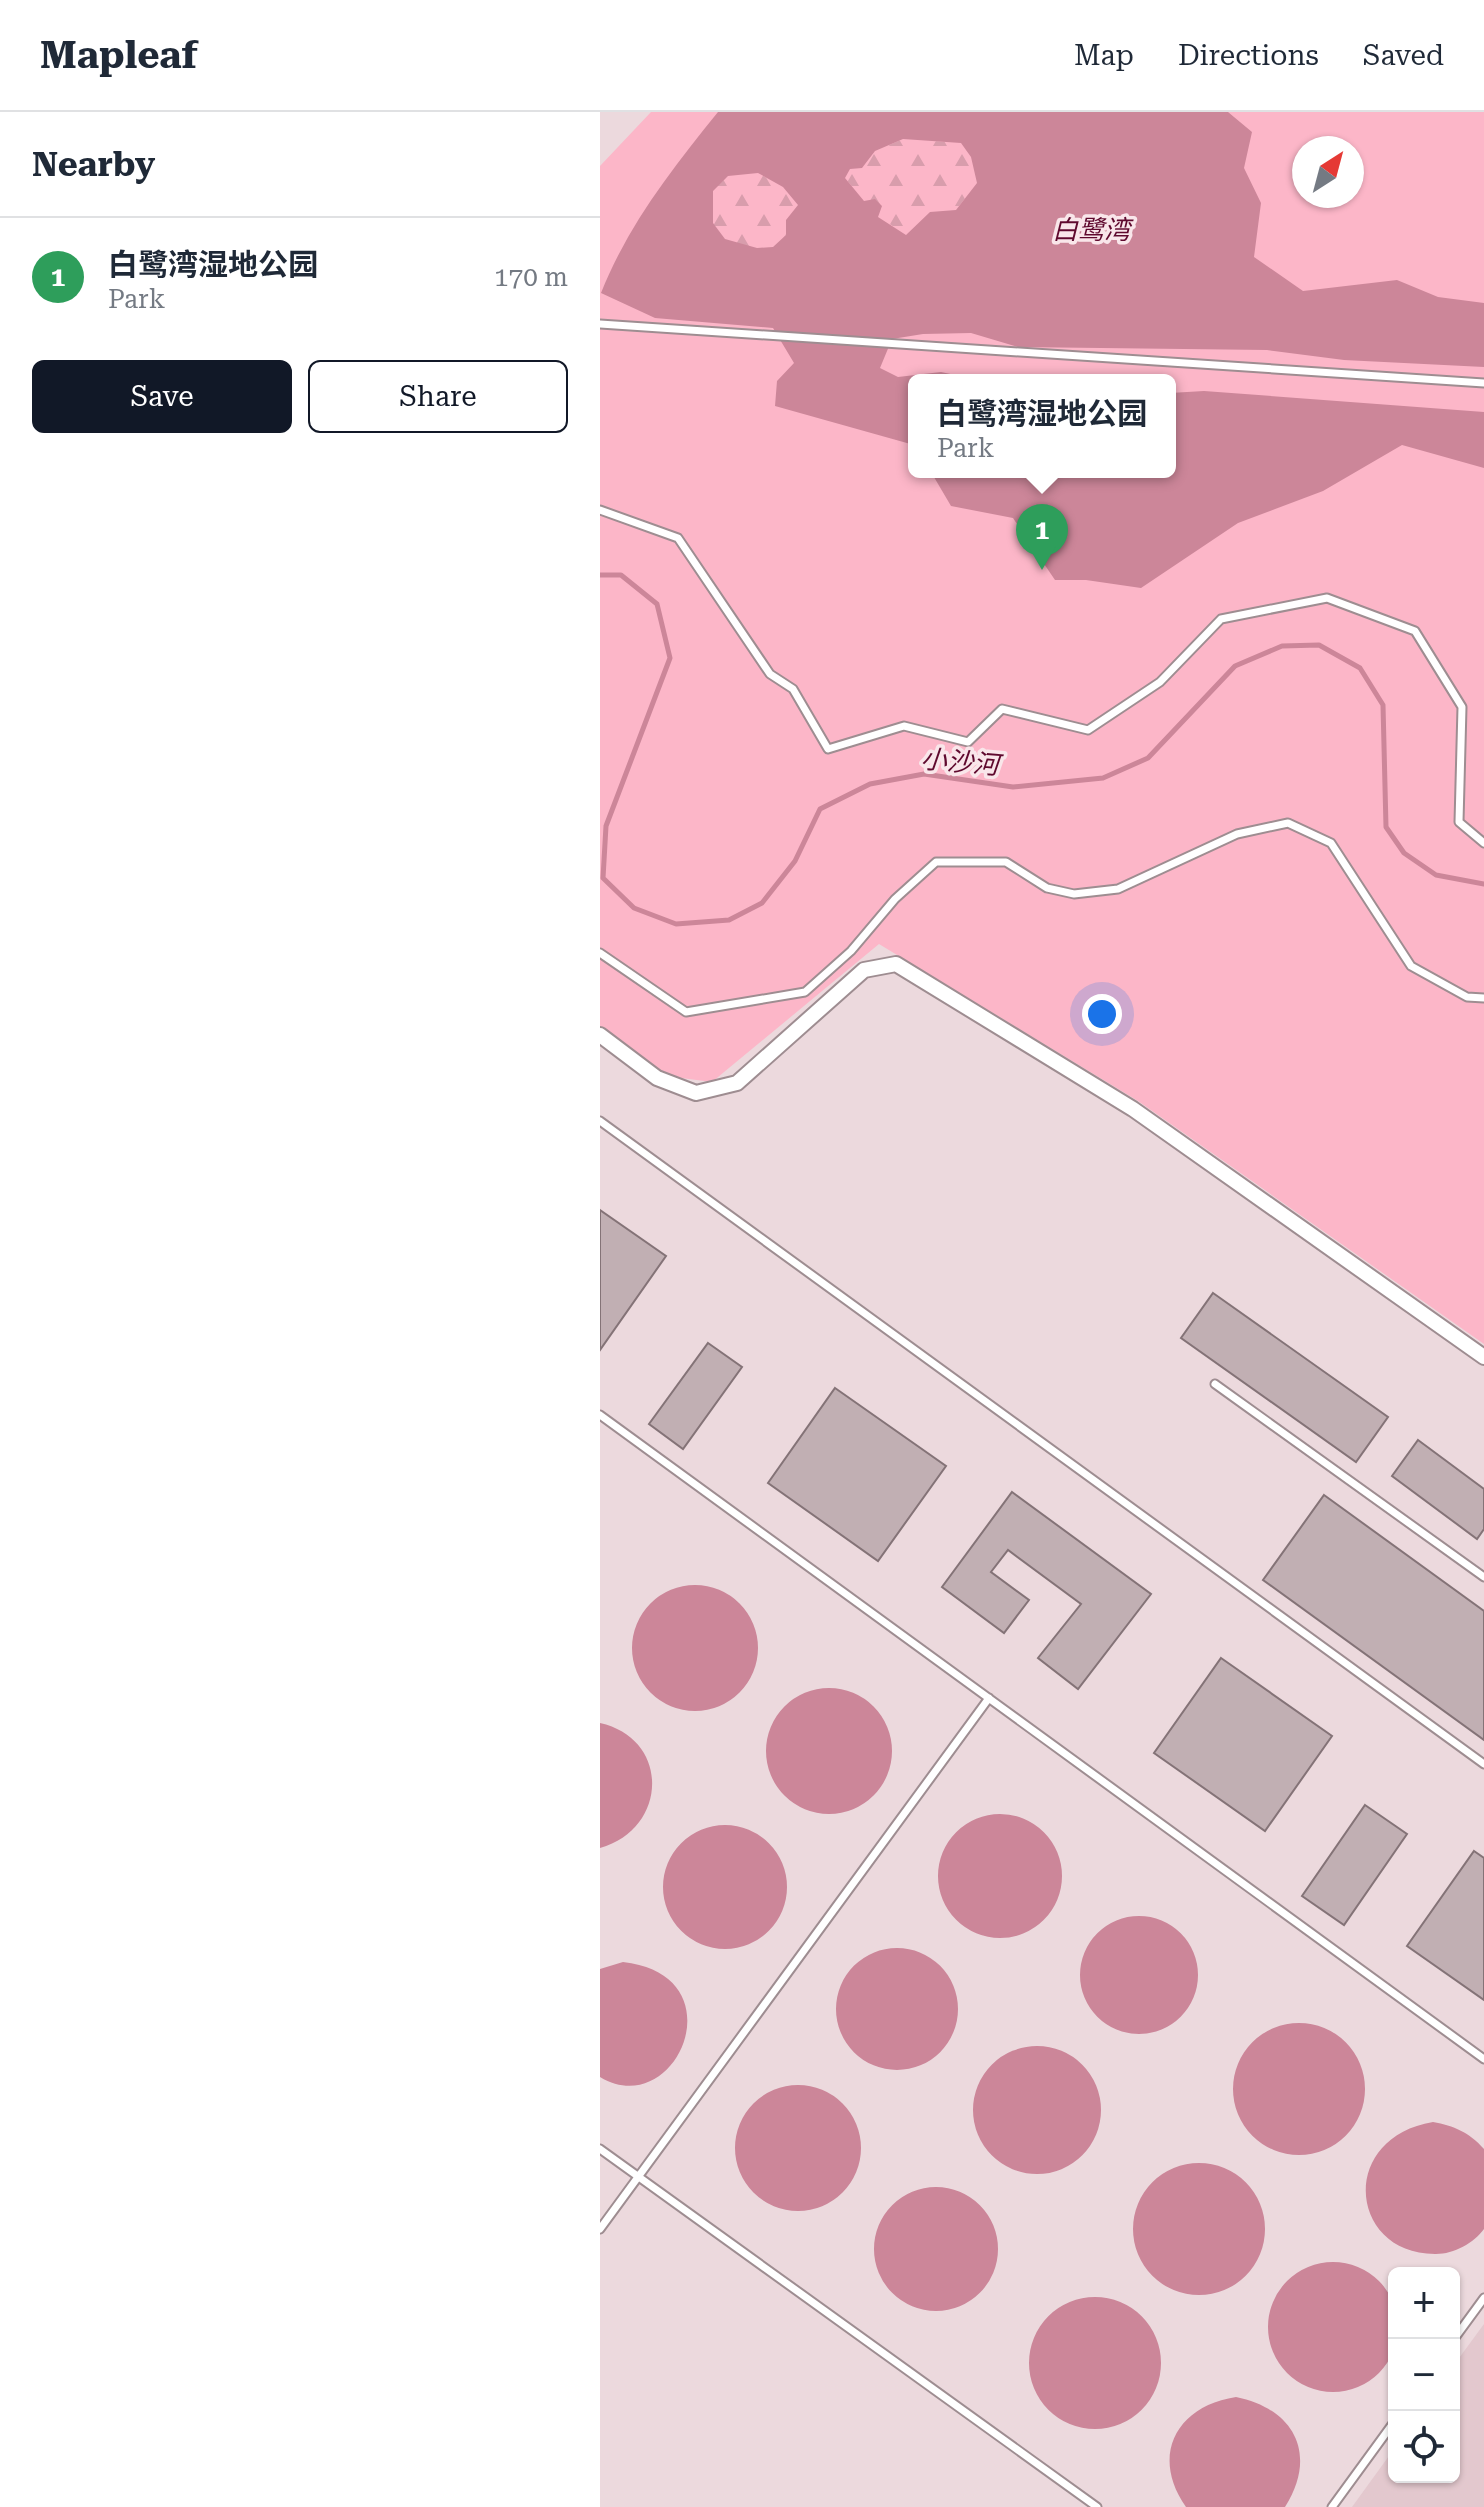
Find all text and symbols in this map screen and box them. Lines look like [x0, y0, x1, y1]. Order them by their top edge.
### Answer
text: Mapleaf [40, 33, 198, 77]
text: Map [1074, 39, 1134, 72]
text: Directions [1178, 39, 1319, 72]
text: Saved [1363, 39, 1444, 72]
north arrow [1292, 136, 1364, 208]
text: Nearby [32, 144, 155, 184]
water label: 白鹭湾 [1052, 215, 1134, 245]
text: 白鹭湾湿地公园 [108, 247, 318, 282]
text: 1 [51, 262, 65, 292]
text: 170 m [494, 262, 568, 292]
text: Park [108, 284, 165, 314]
button: Save [32, 360, 292, 433]
button: Share [308, 360, 568, 433]
popup [908, 374, 1176, 478]
text: 白鹭湾湿地公园 [937, 396, 1147, 431]
text: Park [937, 433, 994, 463]
pin: 1 [1016, 504, 1068, 570]
water label: 小沙河 [920, 744, 1005, 781]
your location [1082, 994, 1122, 1034]
map controls [1388, 2267, 1460, 2483]
button: + [1388, 2267, 1460, 2339]
button: − [1388, 2339, 1460, 2411]
button: locate [1388, 2411, 1460, 2483]

